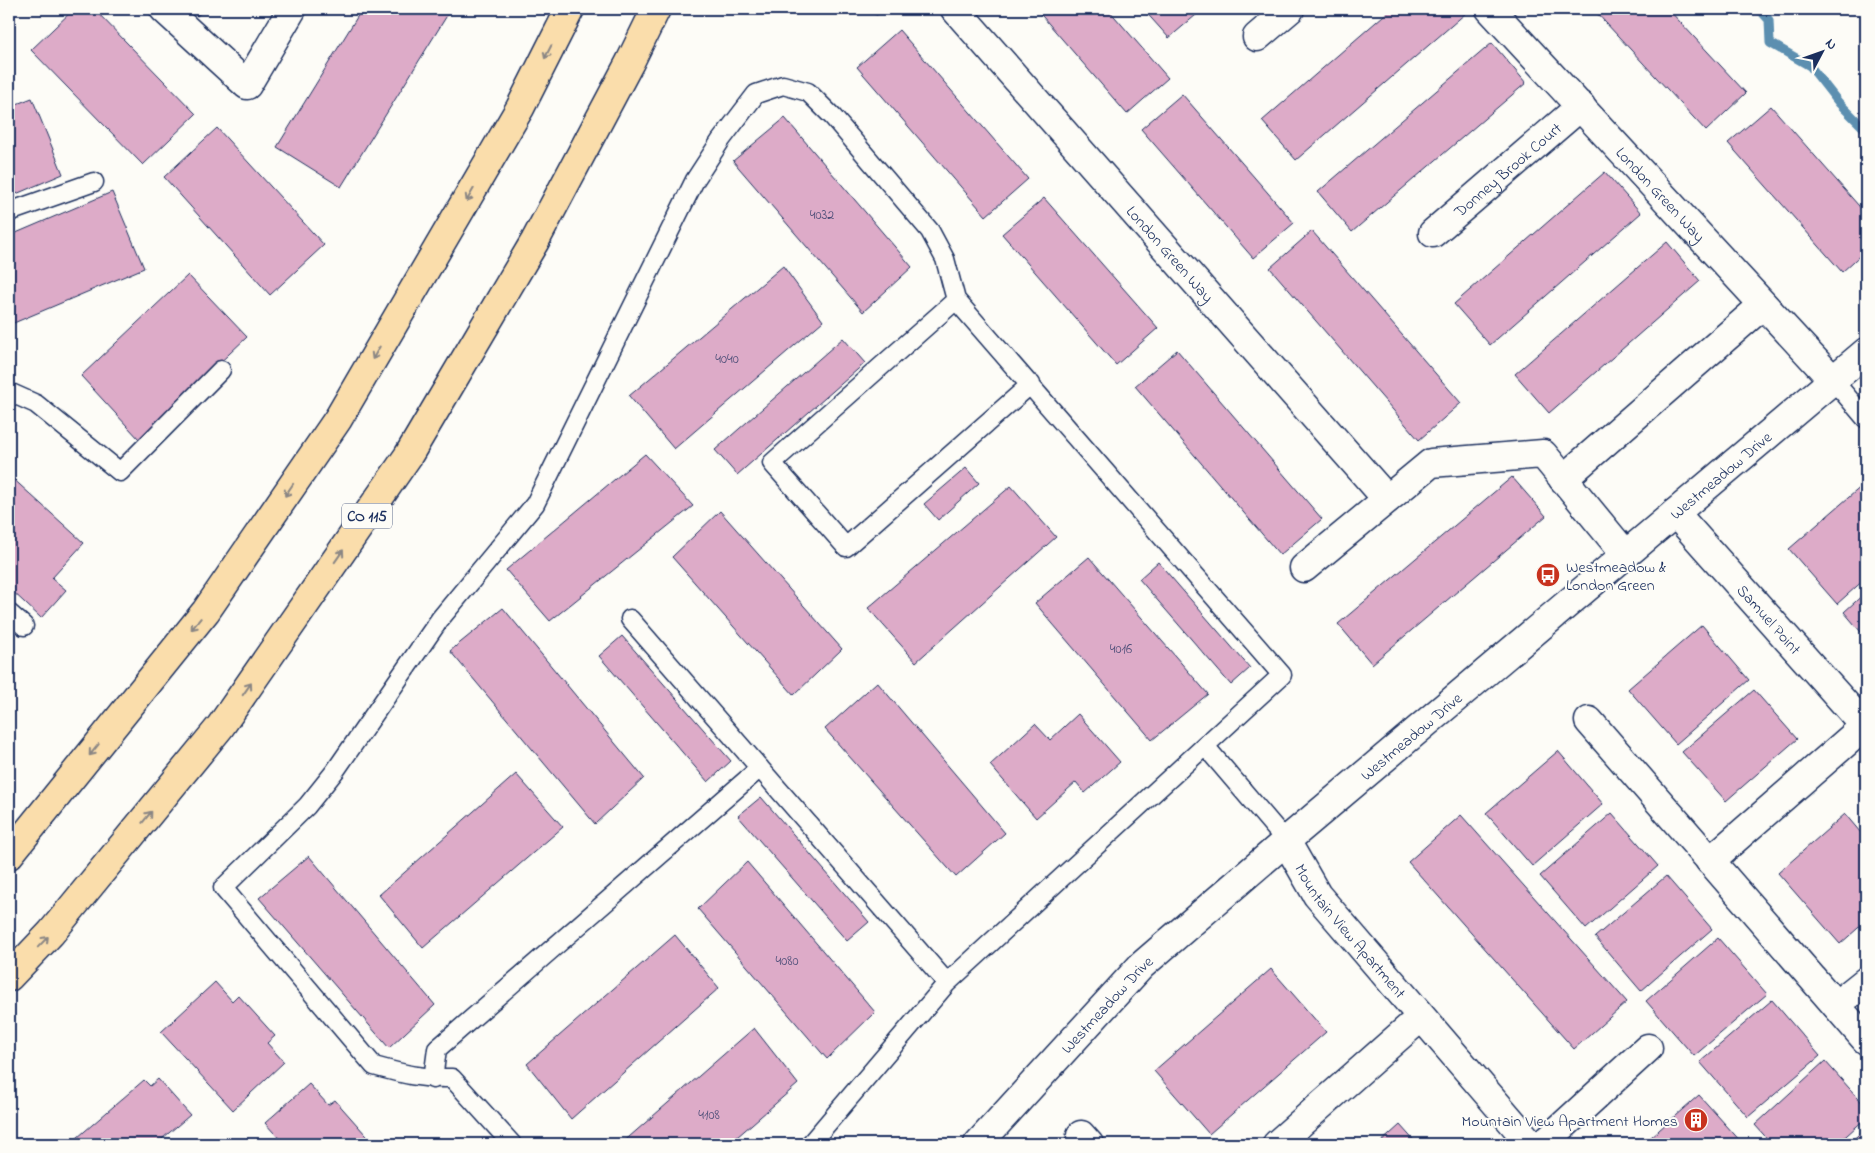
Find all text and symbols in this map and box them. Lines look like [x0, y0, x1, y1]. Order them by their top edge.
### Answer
north arrow [1798, 28, 1848, 78]
text: N [1820, 34, 1842, 55]
one-way arrow [543, 45, 553, 60]
street label: Donney Brook Court [1449, 117, 1568, 225]
street label: London Green Way [1609, 142, 1710, 249]
one-way arrow [464, 187, 474, 201]
street label: London Green Way [1120, 201, 1219, 309]
house number: 4032 [810, 205, 834, 226]
one-way arrow [371, 346, 381, 360]
house number: 4040 [715, 349, 739, 370]
street label: Westmeadow Drive [1666, 426, 1778, 526]
one-way arrow [284, 483, 294, 497]
road number: CO 115 [342, 504, 392, 528]
one-way arrow [334, 549, 344, 563]
place label: Westmeadow & London Green [1566, 556, 1667, 598]
bus stop icon: Westmeadow & London Green [1535, 562, 1561, 588]
street label: Samuel Point [1730, 580, 1806, 661]
one-way arrow [191, 617, 202, 630]
house number: 4016 [1110, 639, 1132, 660]
one-way arrow [242, 682, 252, 696]
street label: Westmeadow Drive [1356, 687, 1469, 787]
one-way arrow [88, 743, 99, 756]
one-way arrow [141, 811, 152, 824]
street label: Mountain View Apartment [1287, 860, 1411, 1005]
one-way arrow [37, 935, 49, 948]
street label: Westmeadow Drive [1056, 950, 1160, 1060]
house number: 4080 [775, 951, 799, 972]
house number: 4108 [698, 1105, 720, 1126]
building icon: Mountain View Apartment Homes [1683, 1107, 1709, 1133]
place label: Mountain View Apartment Homes [1462, 1110, 1678, 1134]

